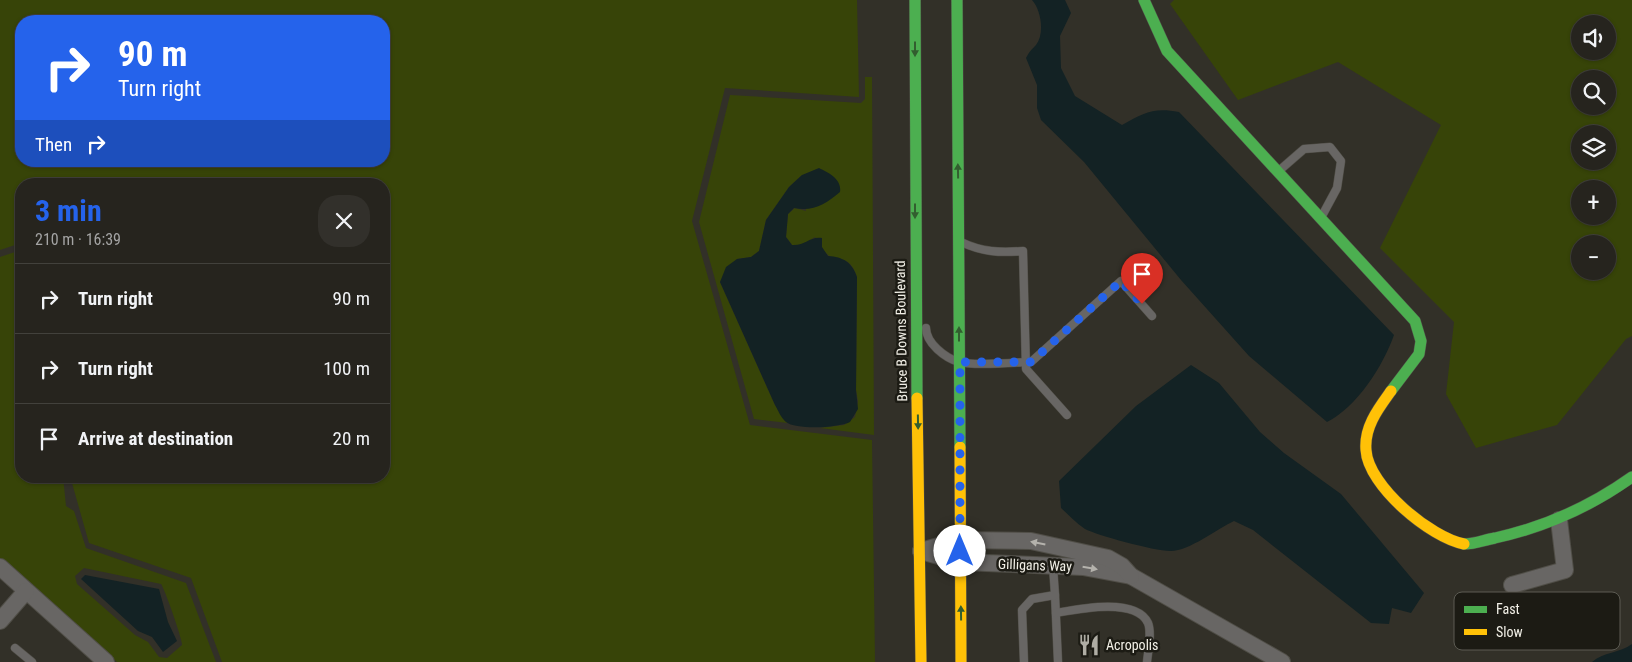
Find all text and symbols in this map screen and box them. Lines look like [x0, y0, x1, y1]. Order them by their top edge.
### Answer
map controls [1571, 15, 1616, 280]
button: sound [1571, 15, 1616, 60]
text: 90 m [118, 34, 187, 75]
icon: right [35, 35, 100, 100]
one-way arrow [911, 41, 919, 57]
button: search [1571, 70, 1616, 115]
text: Turn right [118, 76, 201, 101]
button: layers [1571, 125, 1616, 170]
icon: right [82, 130, 110, 158]
text: Then [35, 133, 72, 156]
one-way arrow [954, 163, 962, 179]
button: + [1571, 180, 1616, 225]
text: 3 min [35, 193, 102, 228]
button: close [318, 195, 370, 247]
one-way arrow [911, 203, 919, 219]
text: 210 m · 16:39 [35, 230, 121, 249]
button: − [1571, 235, 1616, 280]
pin [1121, 253, 1163, 304]
street label: Bruce B Downs Boulevard [892, 260, 910, 402]
icon: arrive [1128, 260, 1156, 288]
icon: right [35, 285, 63, 313]
text: Turn right [78, 287, 153, 310]
text: 90 m [333, 287, 370, 310]
one-way arrow [955, 325, 963, 341]
icon: right [35, 355, 63, 383]
text: Turn right [78, 357, 153, 380]
text: 100 m [323, 357, 370, 380]
one-way arrow [914, 414, 922, 430]
icon: arrive [35, 425, 63, 453]
text: Arrive at destination [78, 427, 233, 450]
text: 20 m [333, 427, 370, 450]
position arrow [933, 524, 985, 576]
one-way arrow [1030, 538, 1046, 546]
street label: Gilligans Way [998, 556, 1072, 574]
one-way arrow [1083, 565, 1099, 573]
legend [1454, 592, 1620, 650]
text: Fast [1496, 601, 1520, 617]
one-way arrow [957, 605, 965, 621]
text: Slow [1496, 624, 1523, 640]
restaurant icon: Acropolis [1076, 632, 1102, 658]
place label: Acropolis [1106, 637, 1158, 653]

